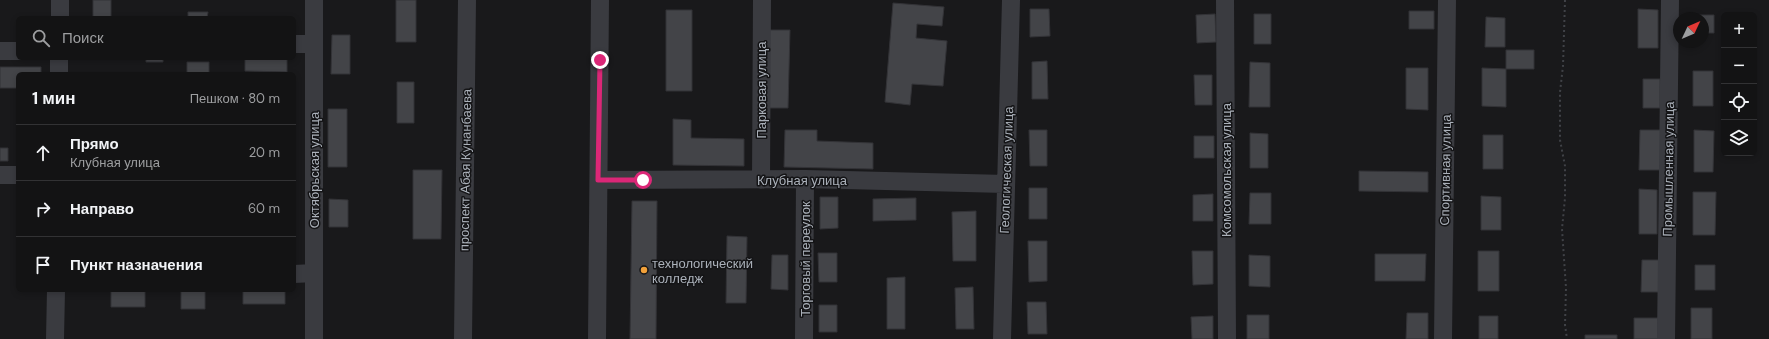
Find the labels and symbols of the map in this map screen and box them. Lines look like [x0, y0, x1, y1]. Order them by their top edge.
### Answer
north arrow [1673, 12, 1709, 48]
street label: Парковая улица [753, 41, 770, 139]
route end [591, 51, 609, 69]
street label: проспект Абая Кунанбаева [456, 88, 475, 251]
street label: Промышленная улица [1659, 101, 1678, 237]
street label: Комсомольская улица [1218, 102, 1235, 237]
street label: Геологическая улица [996, 105, 1017, 234]
street label: Октябрьская улица [306, 111, 323, 228]
street label: Спортивная улица [1436, 113, 1455, 226]
route start [634, 171, 652, 189]
street label: Клубная улица [757, 172, 848, 189]
street label: Торговый переулок [797, 201, 814, 317]
place label: технологический колледж [652, 255, 753, 287]
marker: технологический колледж [639, 265, 649, 275]

